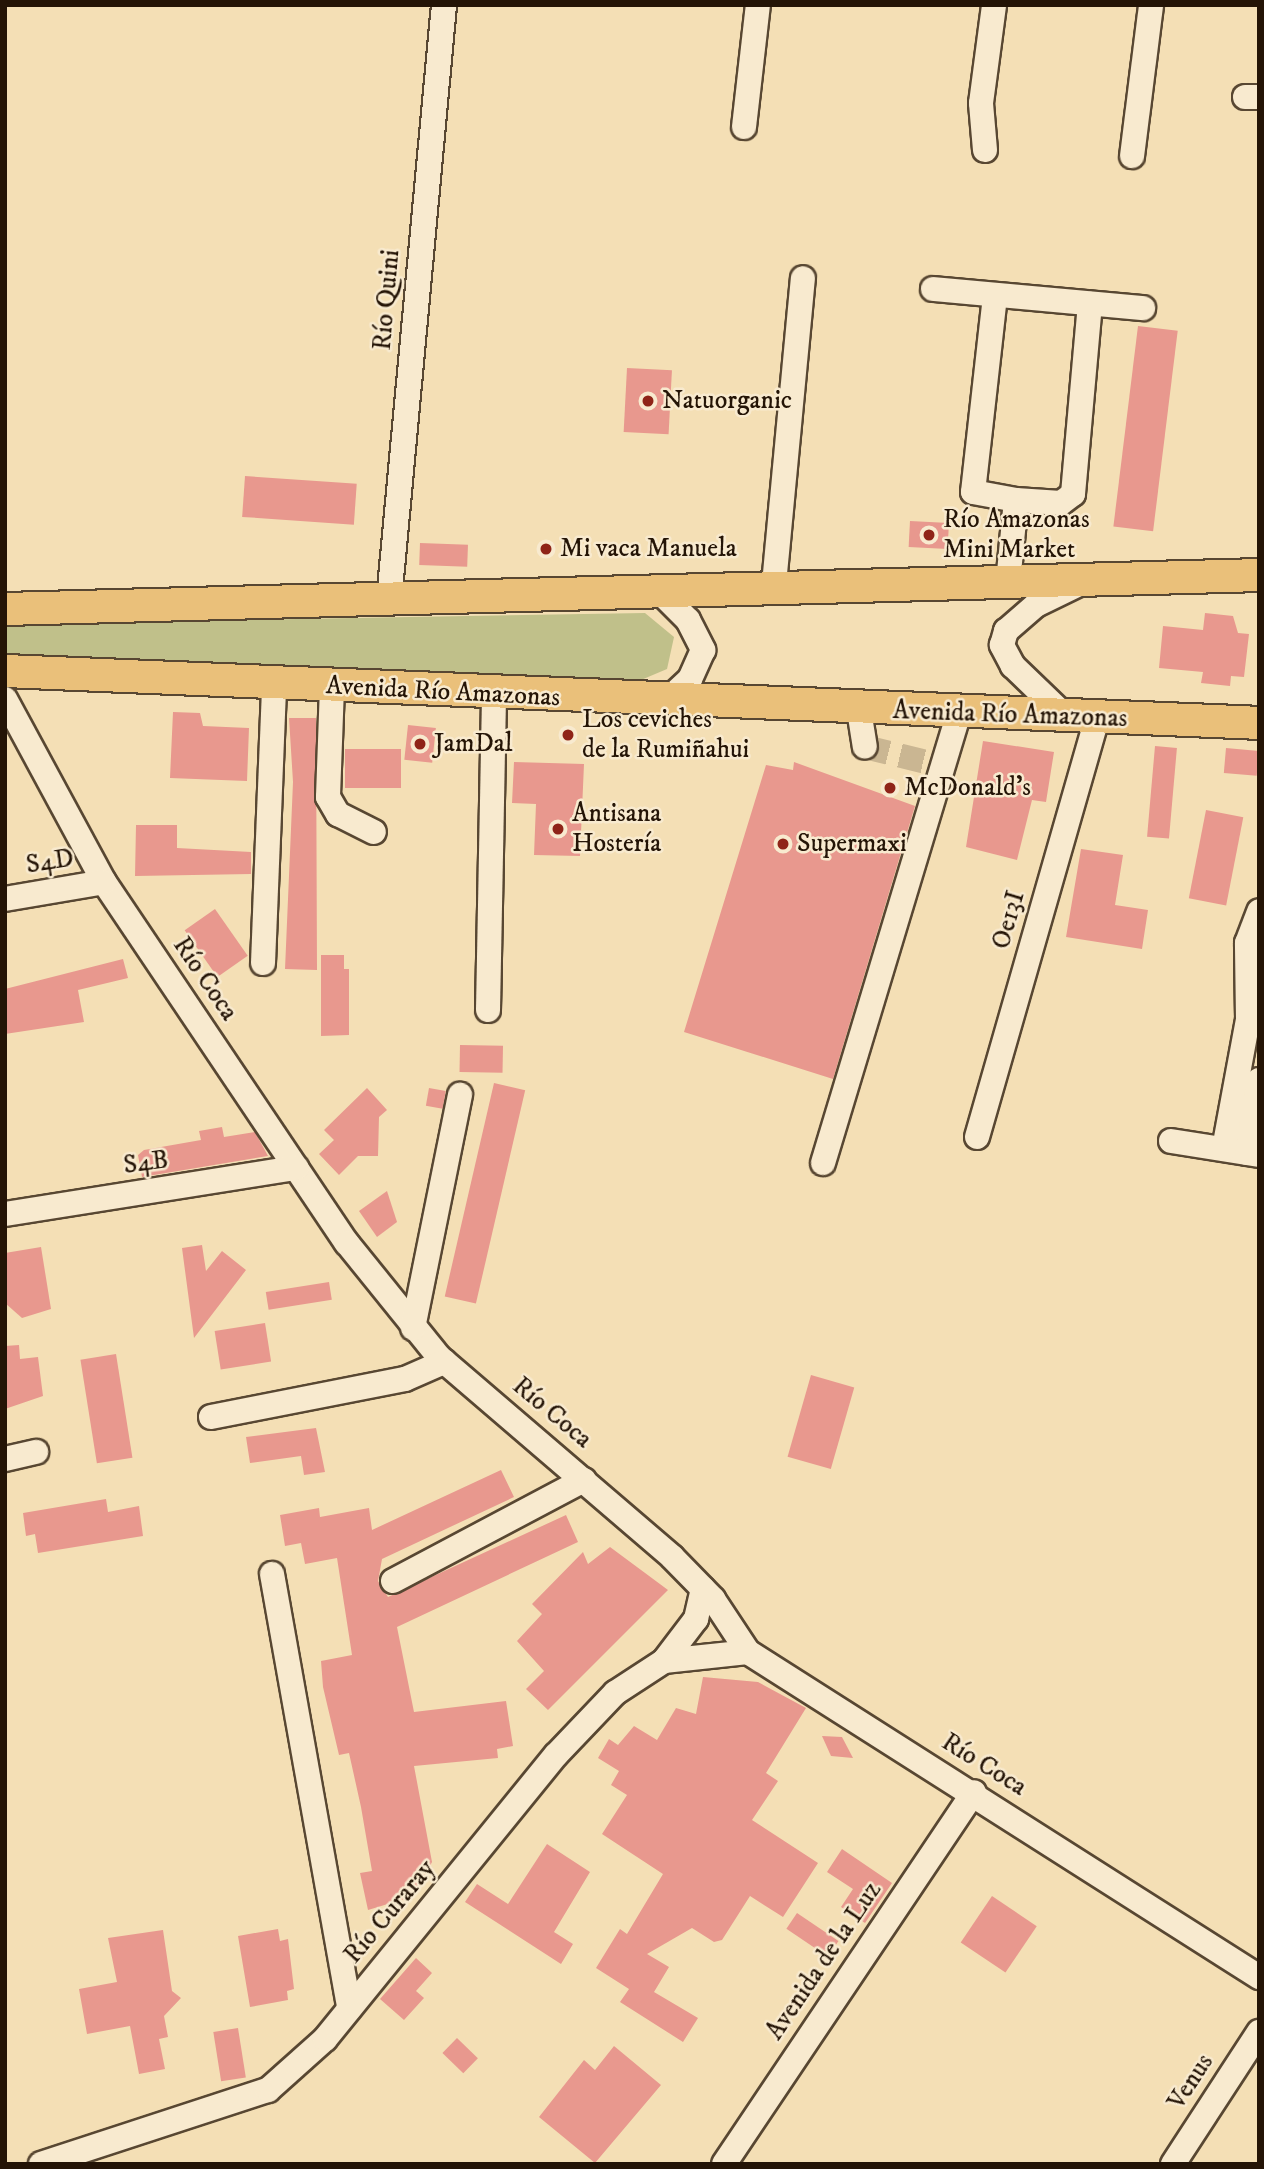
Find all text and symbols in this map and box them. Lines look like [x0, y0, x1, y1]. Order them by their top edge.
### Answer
street label: Río Quini [367, 248, 407, 352]
place label: Natuorganic [662, 385, 792, 417]
marker: Natuorganic [640, 393, 656, 409]
place label: Río Amazonas Mini Market [943, 504, 1090, 566]
marker: Río Amazonas Mini Market [921, 527, 937, 543]
place label: Mi vaca Manuela [560, 533, 737, 565]
marker: Mi vaca Manuela [538, 541, 554, 557]
street label: Avenida Río Amazonas [325, 670, 561, 714]
street label: Avenida Río Amazonas [892, 695, 1128, 735]
place label: Los ceviches de la Rumiñahui [582, 704, 749, 766]
marker: Los ceviches de la Rumiñahui [560, 727, 576, 743]
place label: JamDal [434, 728, 513, 760]
marker: JamDal [412, 736, 428, 752]
place label: McDonald's [904, 772, 1031, 804]
marker: McDonald's [882, 780, 898, 796]
place label: Antisana Hostería [572, 798, 661, 860]
marker: Antisana Hostería [550, 821, 566, 837]
place label: Supermaxi [797, 828, 907, 860]
marker: Supermaxi [775, 836, 791, 852]
street label: S4D [24, 843, 76, 881]
street label: Oe13I [986, 887, 1032, 953]
street label: Río Coca [166, 931, 244, 1027]
street label: S4B [122, 1144, 170, 1182]
street label: Río Coca [506, 1371, 598, 1455]
street label: Río Coca [936, 1727, 1032, 1803]
street label: Río Curaray [338, 1854, 442, 1970]
street label: Avenida de la Luz [760, 1876, 888, 2046]
street label: Venus [1161, 2048, 1221, 2116]

